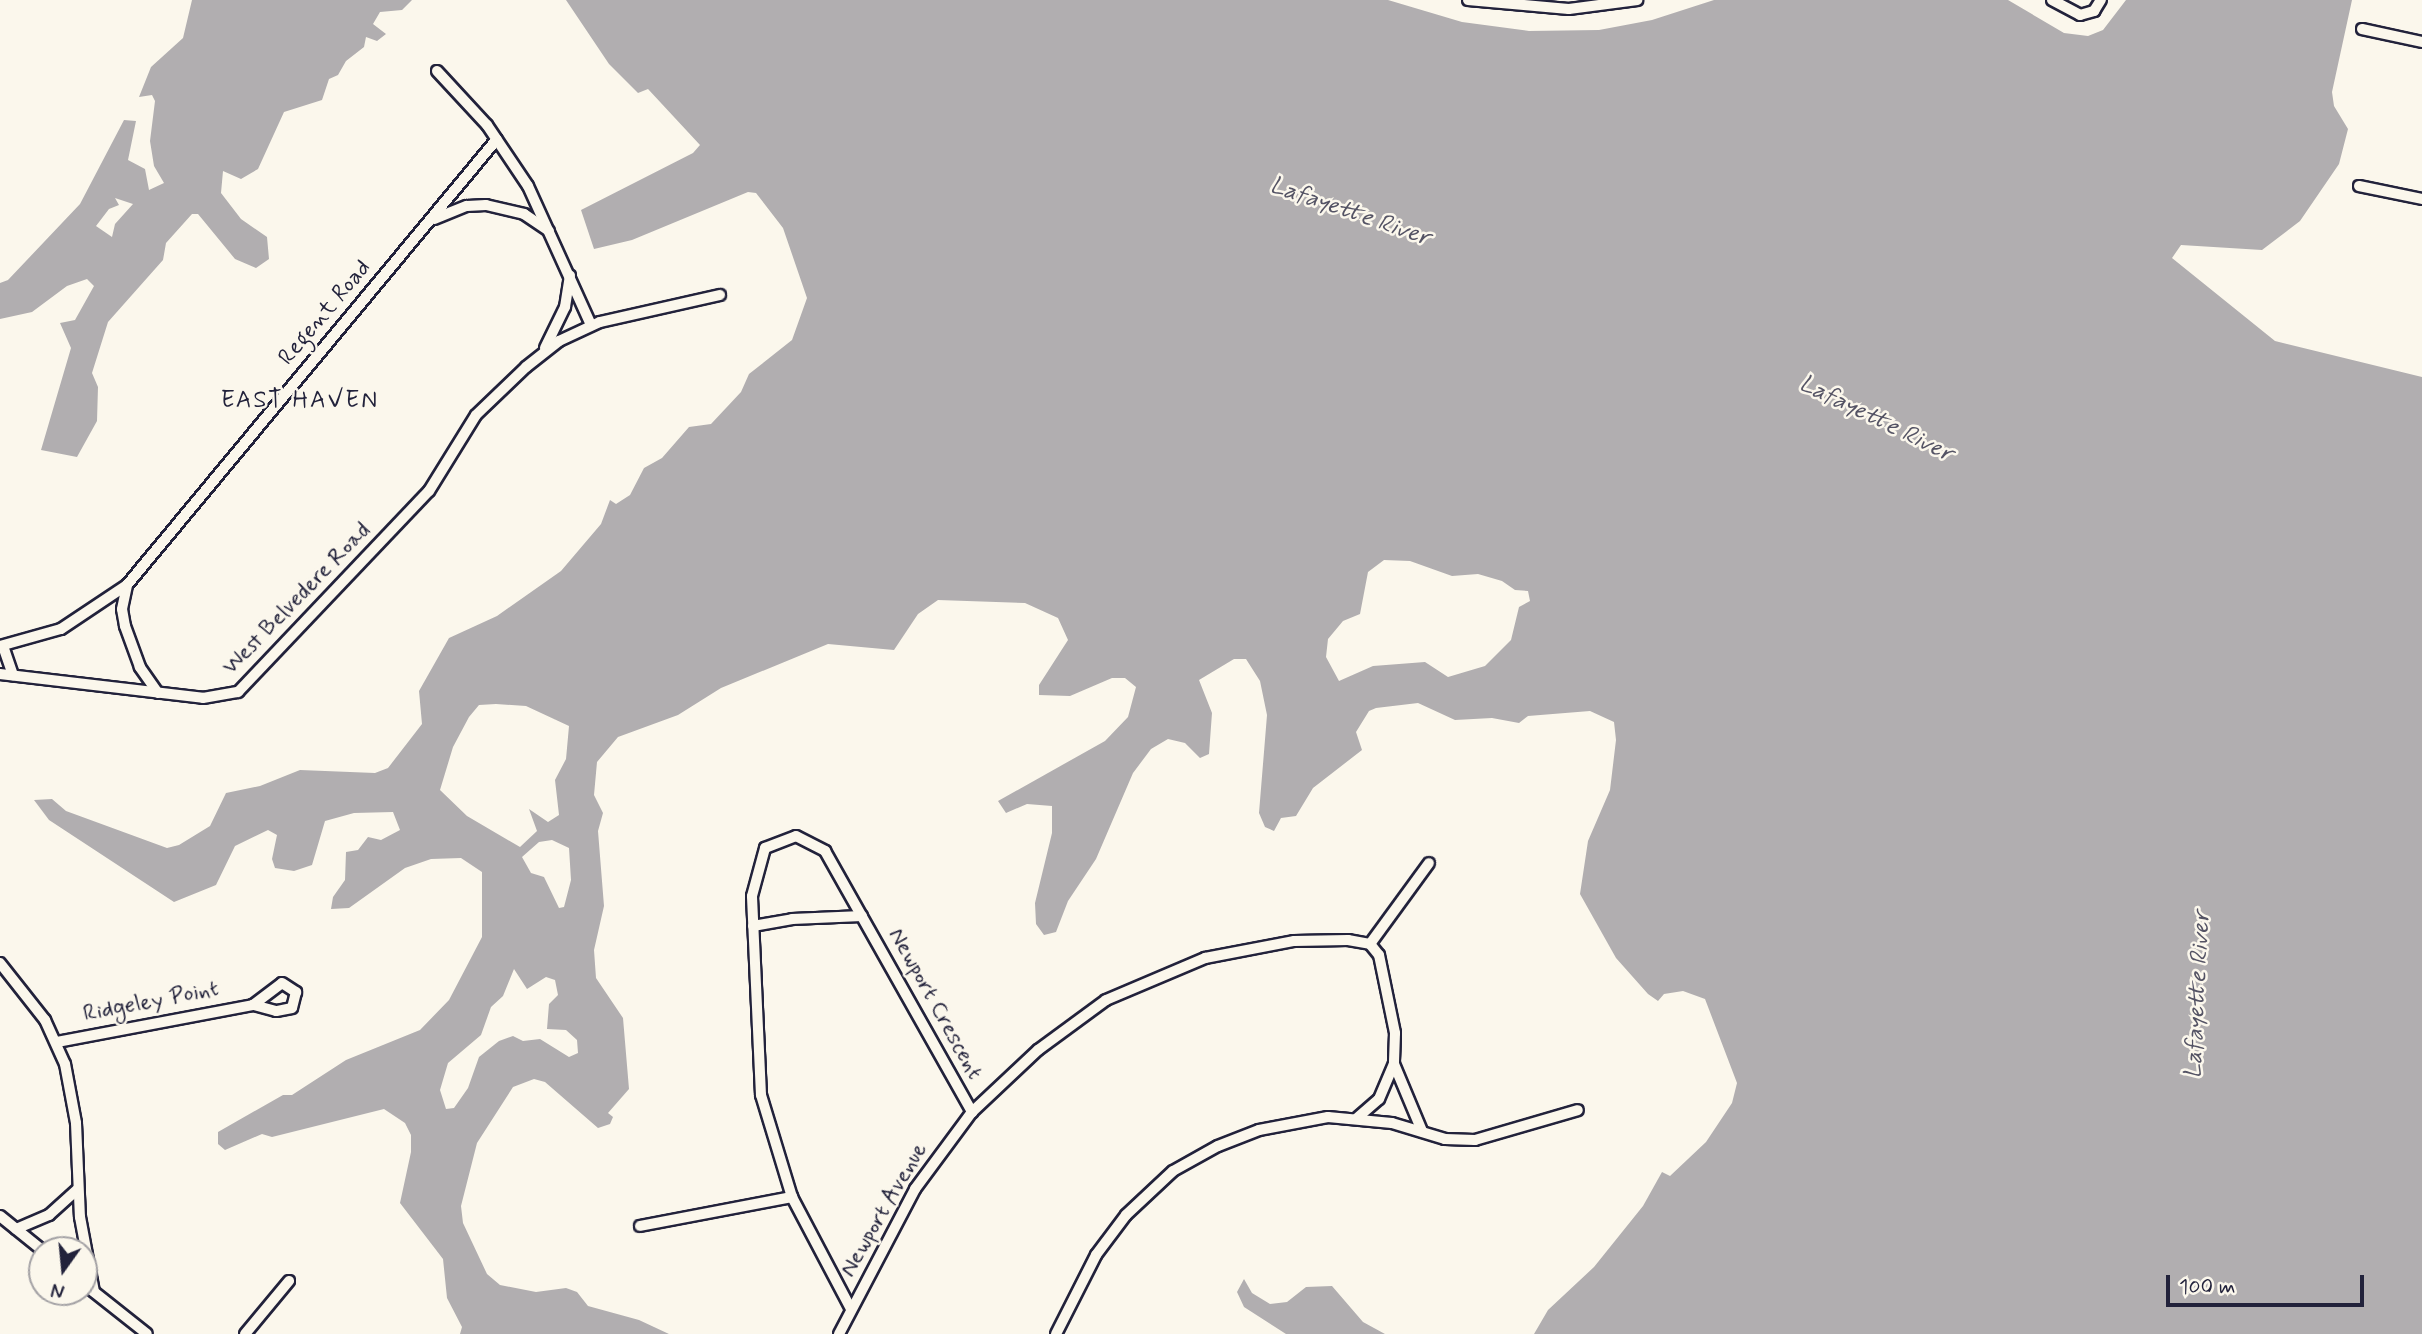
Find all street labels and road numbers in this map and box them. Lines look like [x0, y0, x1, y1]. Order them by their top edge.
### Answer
street label: Regent Road [273, 255, 377, 371]
street label: West Belvedere Road [218, 518, 376, 680]
street label: Newport Crescent [881, 922, 989, 1086]
street label: Ridgeley Point [81, 975, 221, 1029]
street label: Newport Avenue [833, 1136, 935, 1284]

